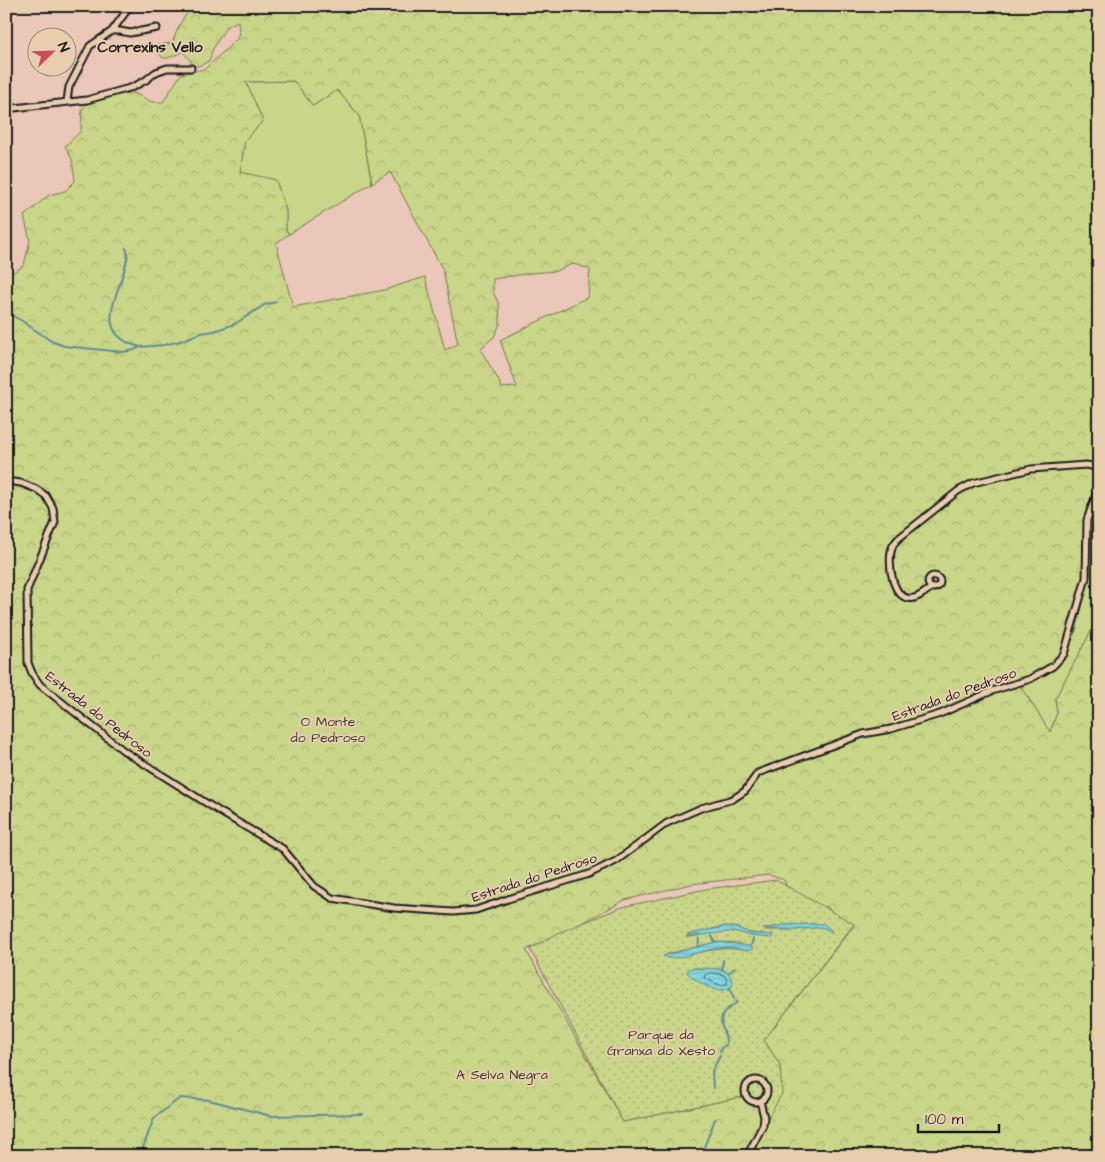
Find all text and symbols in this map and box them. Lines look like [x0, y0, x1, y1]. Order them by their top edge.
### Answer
north arrow [28, 28, 78, 78]
district label: Correxíns Vello [98, 37, 203, 58]
text: N [52, 39, 74, 55]
street label: Estrada do Pedroso [890, 663, 1019, 727]
street label: Estrada do Pedroso [41, 667, 156, 763]
park label: O Monte do Pedroso [291, 712, 366, 748]
street label: Estrada do Pedroso [469, 848, 600, 908]
park label: Parque da Granxa do Xesto [607, 1025, 715, 1061]
park label: A Selva Negra [456, 1065, 548, 1085]
scale bar [918, 1102, 999, 1134]
text: 100 m [925, 1109, 964, 1130]

